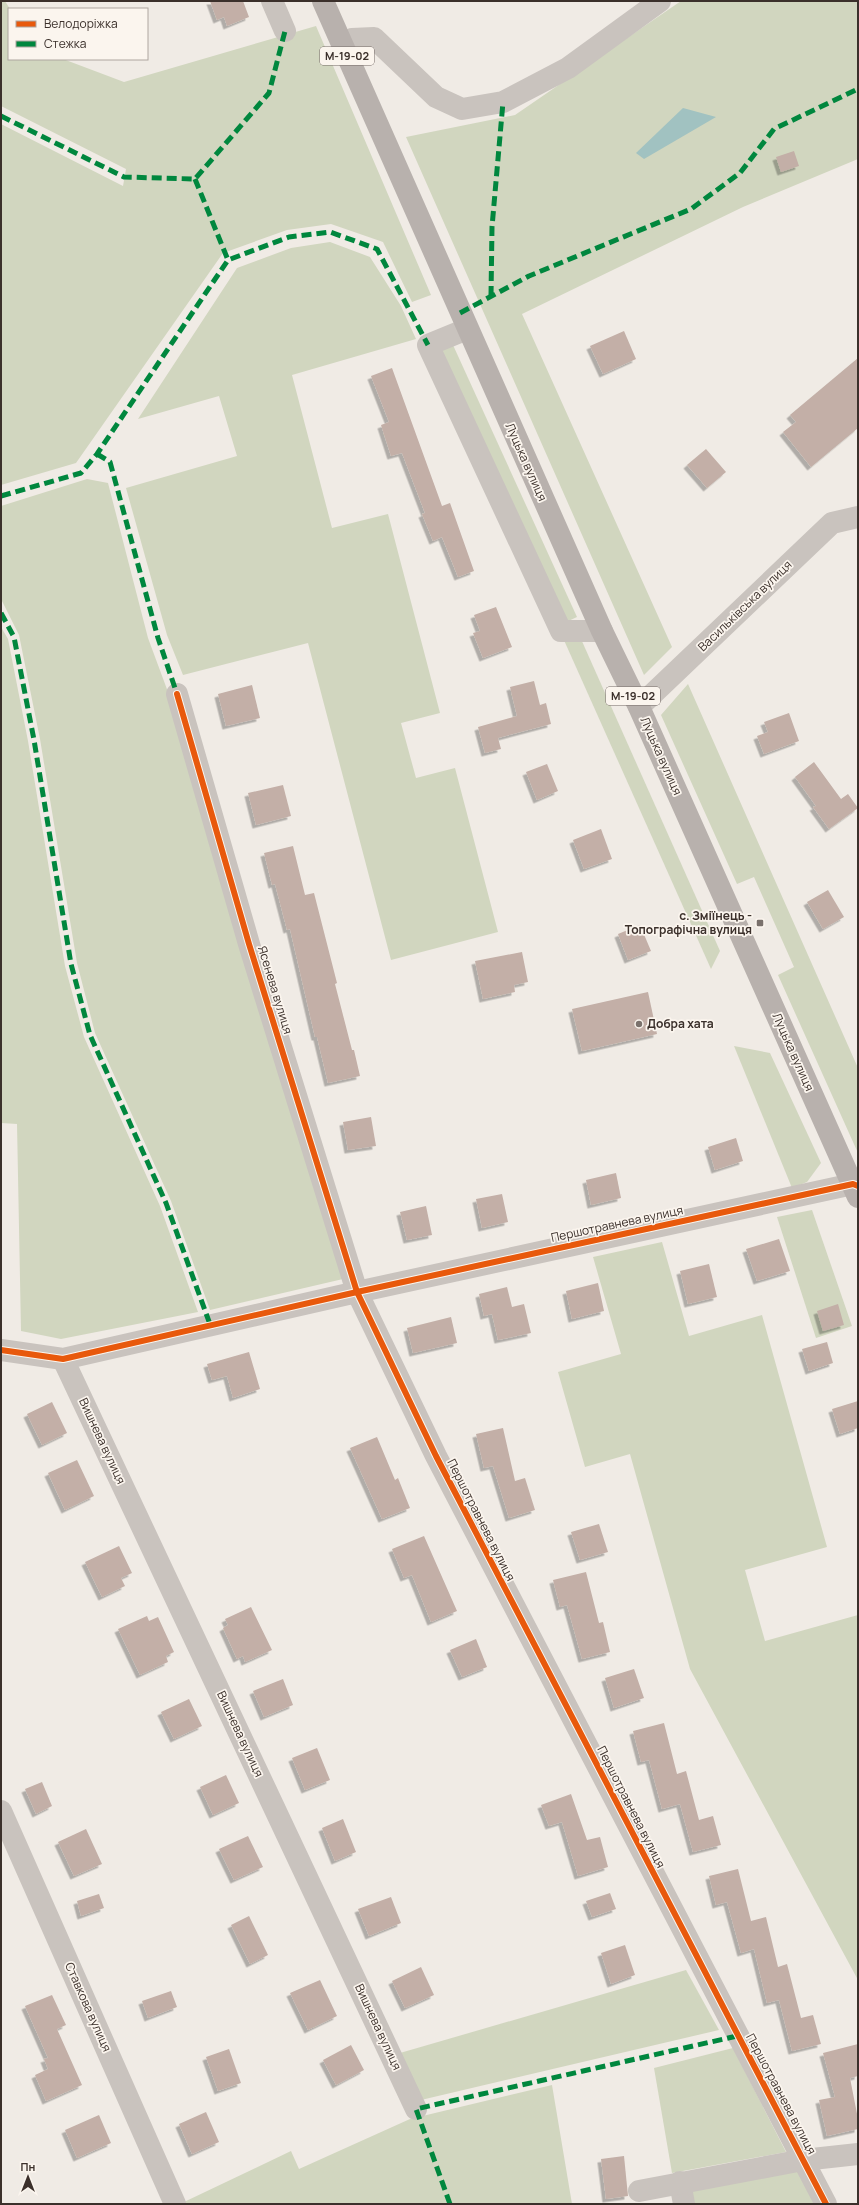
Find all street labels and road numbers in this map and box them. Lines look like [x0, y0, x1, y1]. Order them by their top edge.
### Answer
road number: М-19-02 [320, 47, 374, 65]
street label: Луцька вулиця [502, 420, 551, 504]
street label: Васильківська вулиця [694, 556, 795, 655]
road number: М-19-02 [606, 687, 660, 705]
street label: Луцька вулиця [637, 714, 686, 798]
street label: Ясенева вулиця [254, 944, 297, 1036]
street label: Луцька вулиця [769, 1010, 818, 1094]
street label: Першотравнева вулиця [549, 1201, 685, 1246]
street label: Вишнева вулиця [75, 1395, 130, 1487]
street label: Першотравнева вулиця [443, 1456, 520, 1584]
street label: Вишнева вулиця [213, 1688, 268, 1780]
street label: Першотравнева вулиця [593, 1743, 670, 1871]
street label: Ставкова вулиця [61, 1959, 116, 2054]
street label: Вишнева вулиця [351, 1981, 406, 2073]
street label: Першотравнева вулиця [742, 2030, 821, 2157]

